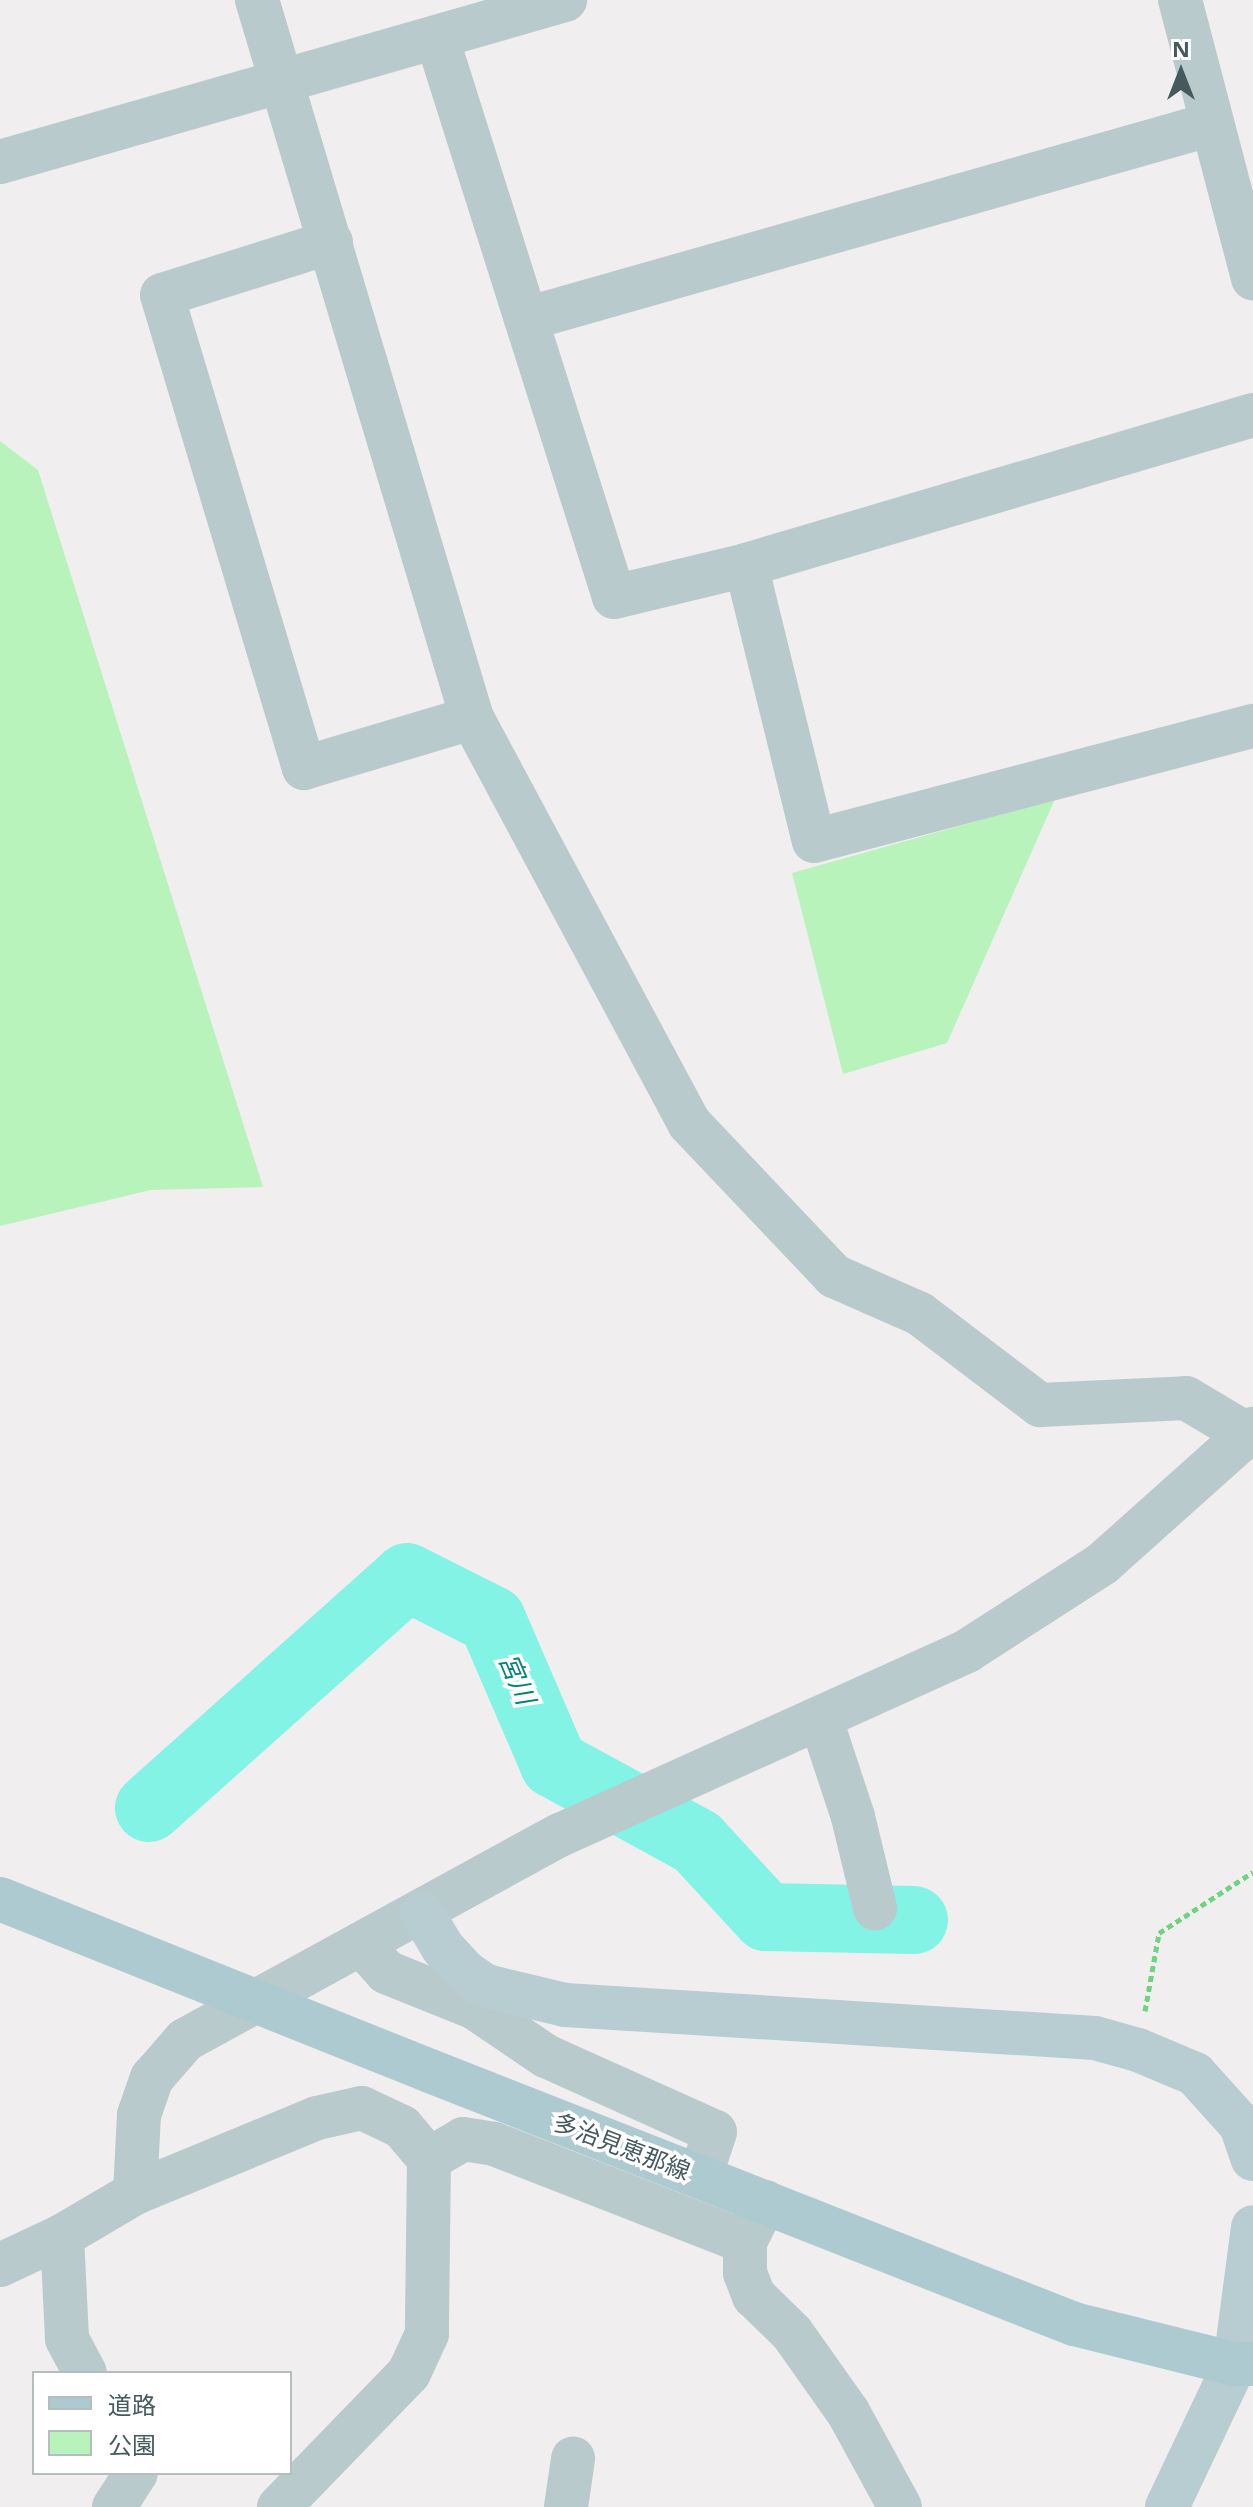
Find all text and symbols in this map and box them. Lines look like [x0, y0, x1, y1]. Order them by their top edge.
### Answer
north arrow [1141, 32, 1221, 112]
text: N [1172, 33, 1190, 63]
water label: 宮川 [492, 1649, 542, 1709]
street label: 多治見恵那線 [550, 2107, 694, 2185]
legend [32, 2371, 292, 2475]
text: 道路 [108, 2388, 156, 2421]
text: 公園 [108, 2428, 156, 2461]

